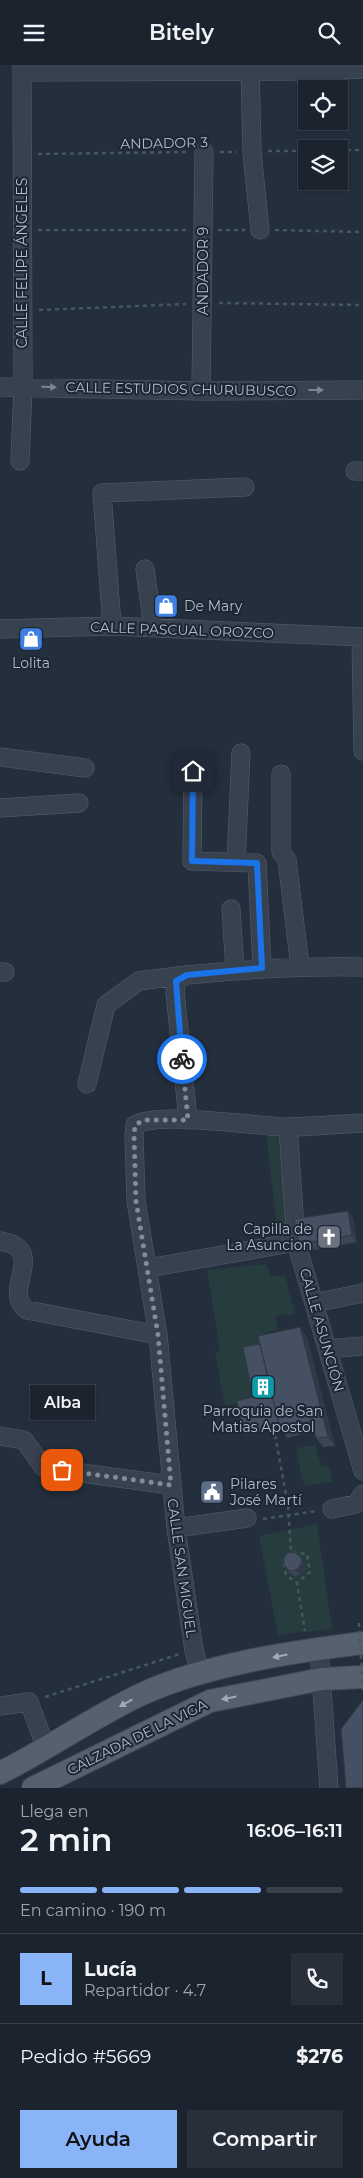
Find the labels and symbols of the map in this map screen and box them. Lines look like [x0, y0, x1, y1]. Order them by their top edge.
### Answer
street label: ANDADOR 3 [120, 133, 208, 153]
street label: CALLE FELIPE ÁNGELES [13, 178, 31, 348]
street label: ANDADOR 9 [194, 227, 212, 315]
street label: CALLE ESTUDIOS CHURUBUSCO [65, 378, 297, 400]
one-way arrow [41, 383, 57, 391]
one-way arrow [308, 386, 324, 394]
shop icon: De Mary [153, 593, 179, 619]
place label: De Mary [184, 597, 243, 615]
street label: CALLE PASCUAL OROZCO [90, 618, 274, 642]
shop icon: Lolita [18, 626, 44, 652]
place label: Lolita [12, 654, 50, 672]
pin [172, 750, 214, 792]
courier [157, 1034, 207, 1084]
place label: Capilla de La Asuncion [226, 1220, 312, 1254]
church icon: Capilla de La Asuncion [316, 1224, 342, 1250]
street label: CALLE ASUNCIÓN [296, 1266, 348, 1394]
building icon: Parroquia de San Matias Apostol [250, 1374, 276, 1400]
callout: Alba [30, 1385, 94, 1420]
place label: Parroquia de San Matias Apostol [203, 1402, 323, 1436]
pin [41, 1449, 83, 1491]
place label: Pilares José Martí [229, 1475, 303, 1509]
public building icon: Pilares José Martí [199, 1479, 225, 1505]
street label: CALLE SAN MIGUEL [163, 1497, 201, 1639]
one-way arrow [273, 1652, 288, 1660]
one-way arrow [220, 1694, 236, 1702]
street label: CALZADA DE LA VIGA [64, 1695, 211, 1779]
one-way arrow [119, 1699, 132, 1708]

